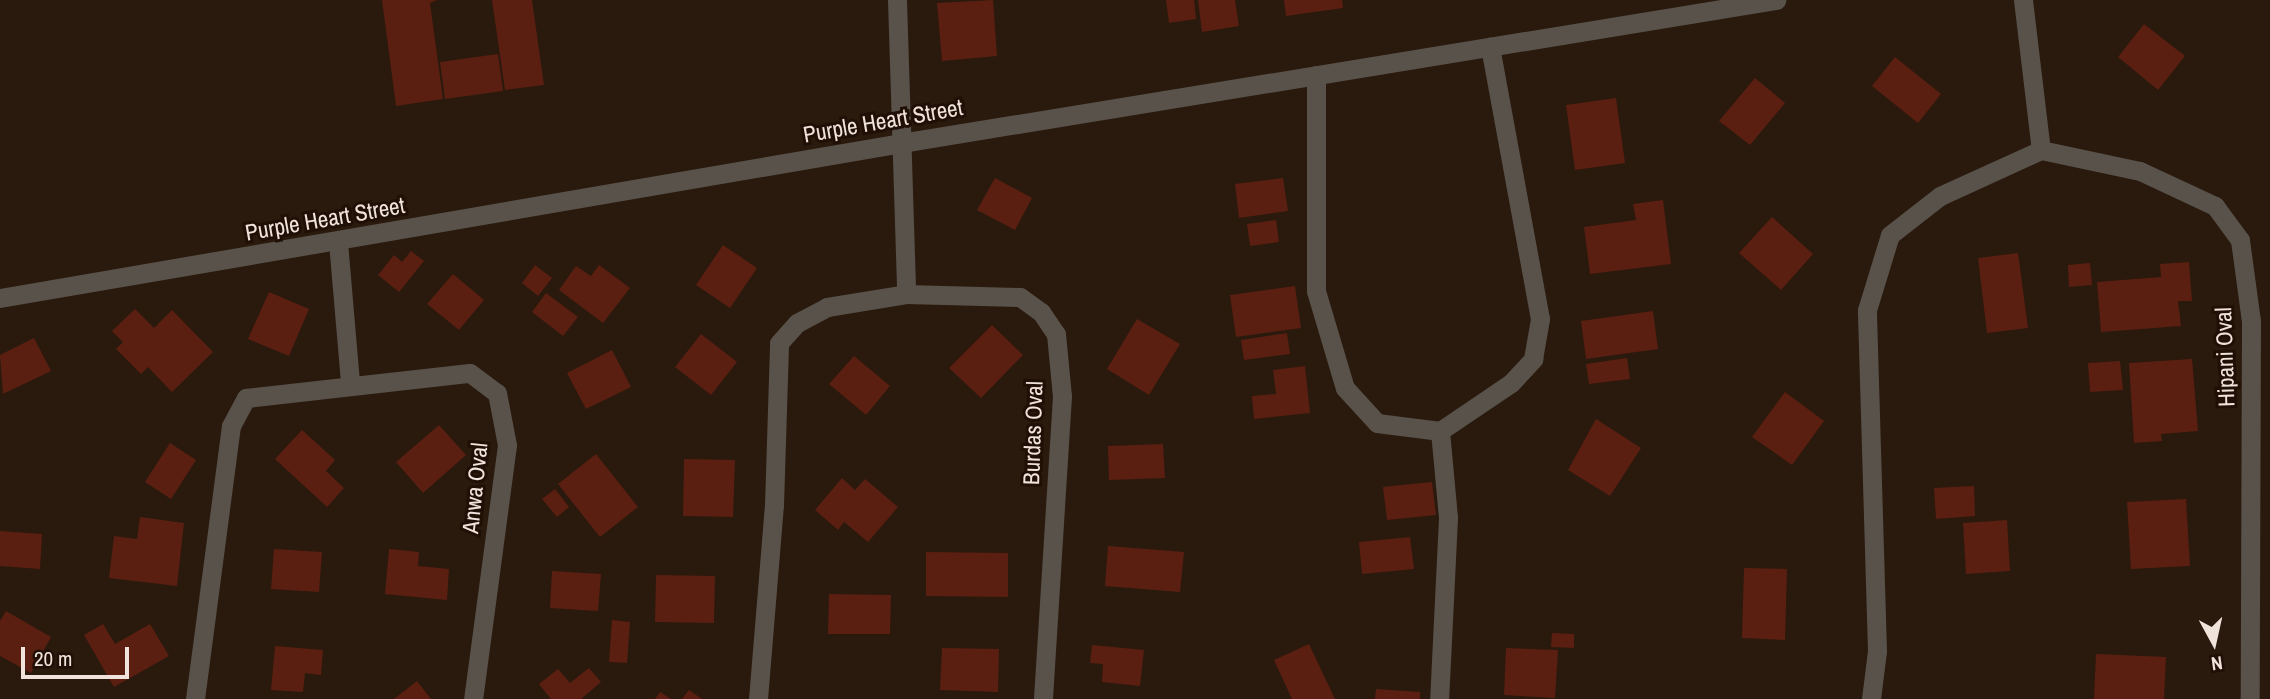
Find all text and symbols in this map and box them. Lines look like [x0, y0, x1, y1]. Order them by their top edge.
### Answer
street label: Purple Heart Street [801, 93, 965, 149]
street label: Purple Heart Street [243, 191, 407, 247]
street label: Hipani Oval [2209, 307, 2241, 407]
street label: Burdas Oval [1017, 381, 1049, 485]
street label: Anwa Oval [457, 441, 493, 535]
north arrow [2179, 608, 2249, 678]
scale bar [24, 632, 133, 676]
text: 20 m [34, 644, 72, 673]
text: N [2210, 650, 2224, 677]

